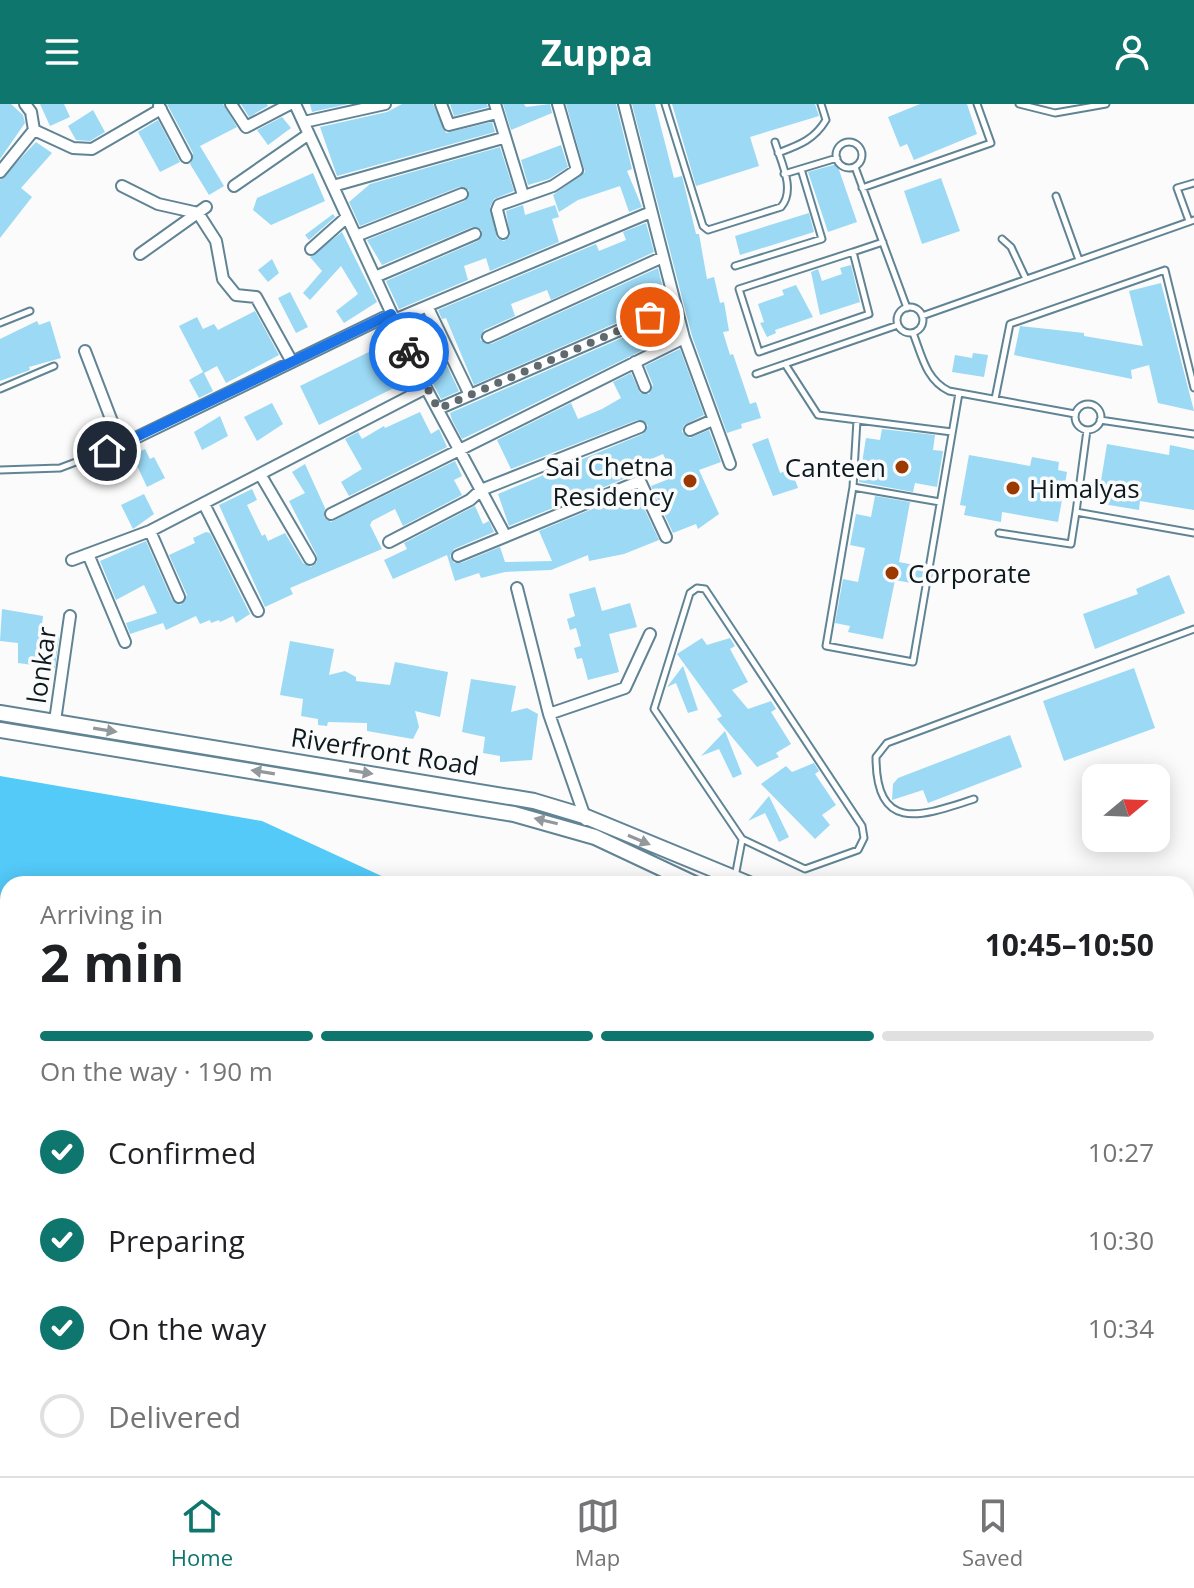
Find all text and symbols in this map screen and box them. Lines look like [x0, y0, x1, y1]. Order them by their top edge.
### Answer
text: Zuppa [541, 28, 653, 77]
icon: menu [40, 30, 84, 74]
icon: person [1110, 30, 1154, 74]
pin [616, 283, 684, 351]
icon: bag [628, 295, 672, 339]
courier [369, 312, 449, 392]
icon: bike [387, 330, 431, 374]
pin [73, 417, 141, 485]
icon: home [85, 429, 129, 473]
place label: Sai Chetna Residency [545, 448, 675, 514]
place label: Canteen [785, 449, 886, 485]
marker: Canteen [893, 458, 911, 476]
place label: Himalyas [1029, 470, 1140, 506]
marker: Sai Chetna Residency [681, 472, 699, 490]
marker: Himalyas [1004, 479, 1022, 497]
place label: Corporate [908, 555, 1031, 591]
marker: Corporate [883, 564, 901, 582]
street label: lonkar [18, 624, 64, 706]
street label: Riverfront Road [288, 718, 482, 784]
one-way arrow [92, 724, 117, 736]
north arrow [1082, 764, 1170, 852]
map controls [1082, 764, 1170, 852]
one-way arrow [250, 765, 275, 778]
one-way arrow [349, 766, 374, 779]
one-way arrow [534, 814, 559, 827]
one-way arrow [627, 834, 651, 847]
text: Arriving in [40, 896, 163, 932]
text: 10:45–10:50 [985, 924, 1154, 965]
text: 2 min [40, 926, 184, 997]
text: On the way · 190 m [40, 1053, 273, 1089]
icon: check [40, 1130, 84, 1174]
text: Confirmed [108, 1132, 256, 1173]
text: 10:27 [1088, 1134, 1154, 1170]
icon: check [40, 1218, 84, 1262]
text: Preparing [108, 1220, 245, 1261]
text: 10:30 [1088, 1222, 1154, 1258]
icon: check [40, 1306, 84, 1350]
text: On the way [108, 1308, 266, 1349]
text: 10:34 [1088, 1310, 1154, 1346]
text: Delivered [108, 1396, 241, 1437]
tab: Home [171, 1494, 233, 1572]
tab: Map [575, 1494, 620, 1572]
tab: Saved [962, 1494, 1023, 1572]

